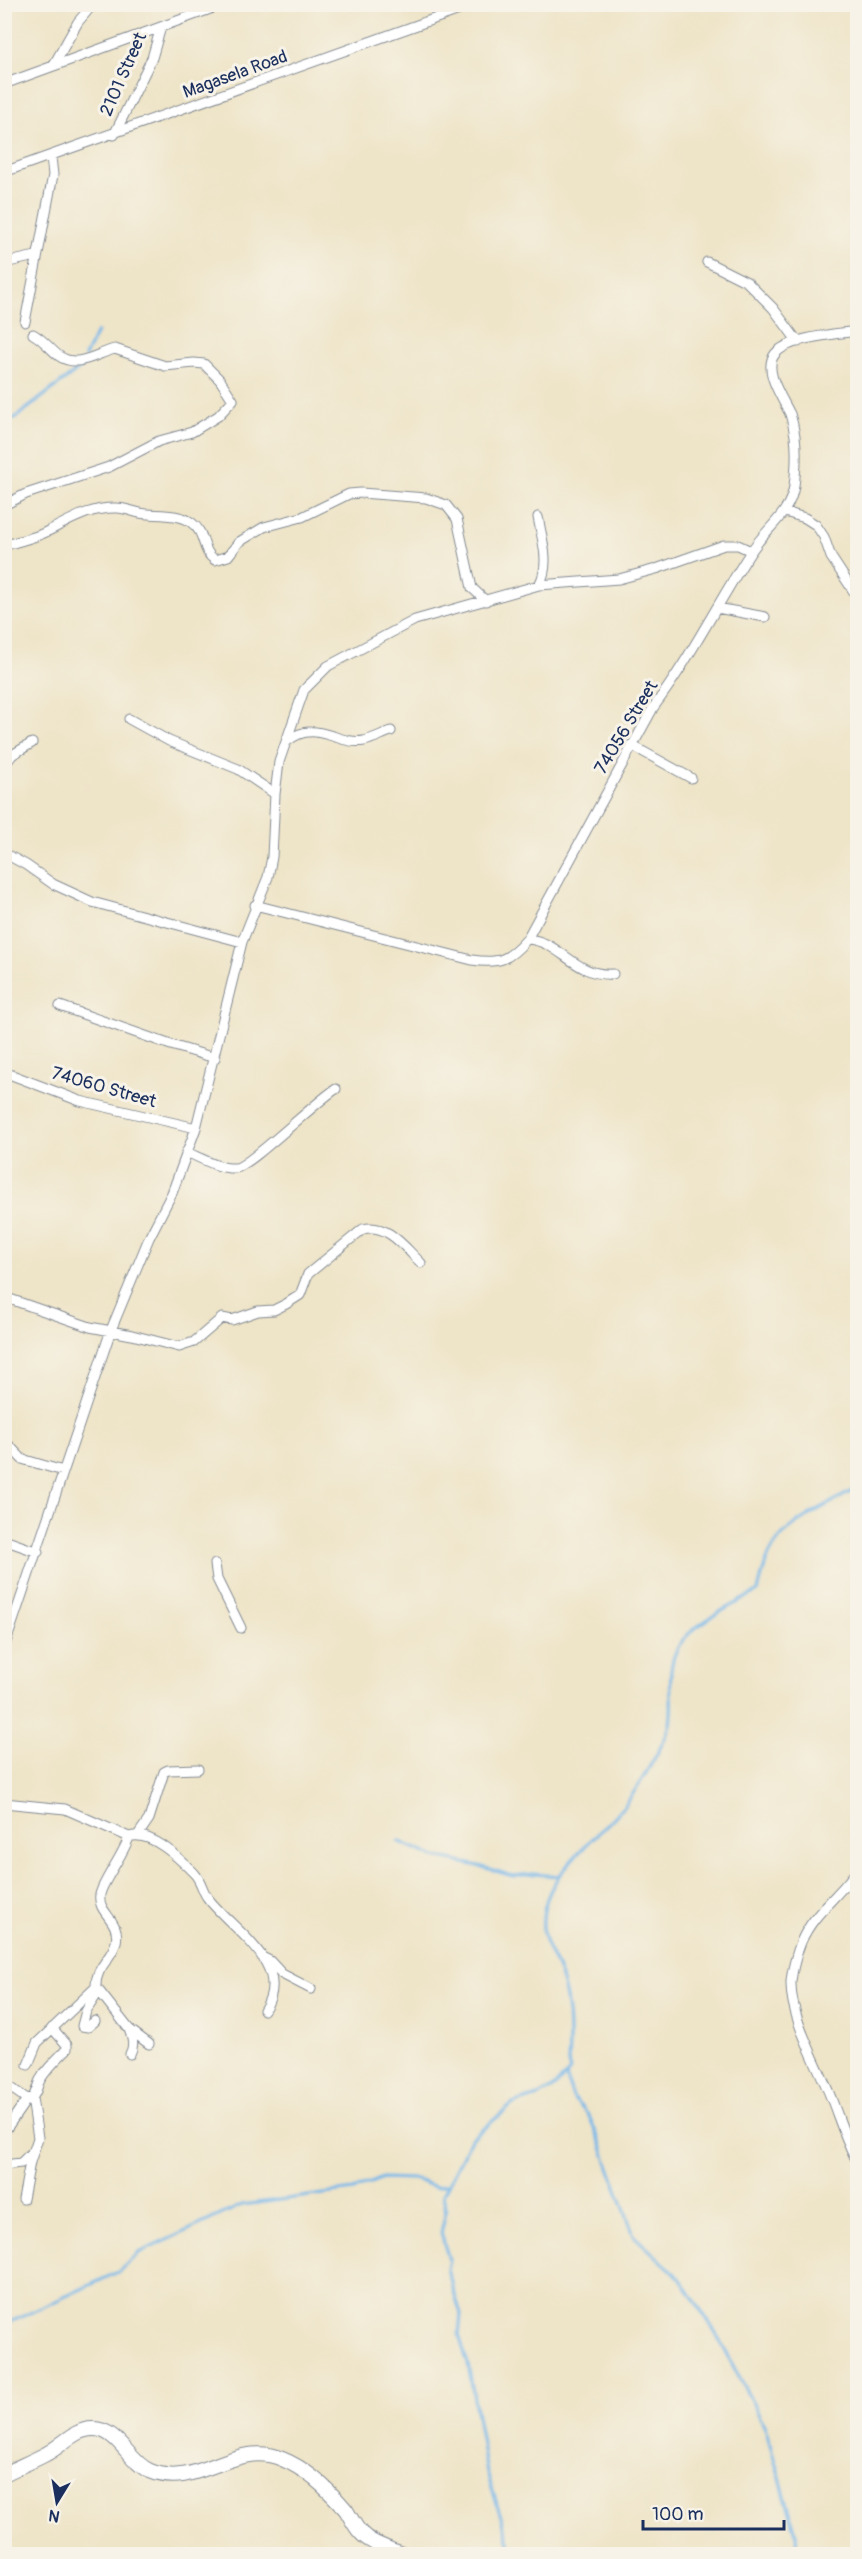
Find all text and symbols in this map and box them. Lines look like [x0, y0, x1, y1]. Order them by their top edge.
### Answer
street label: 2101 Street [95, 28, 152, 120]
street label: Magasela Road [180, 45, 291, 104]
street label: 74056 Street [589, 676, 664, 778]
street label: 74060 Street [49, 1062, 160, 1114]
north arrow [27, 2472, 87, 2532]
scale bar [643, 2493, 784, 2531]
text: 100 m [652, 2503, 704, 2526]
text: N [47, 2505, 62, 2527]

